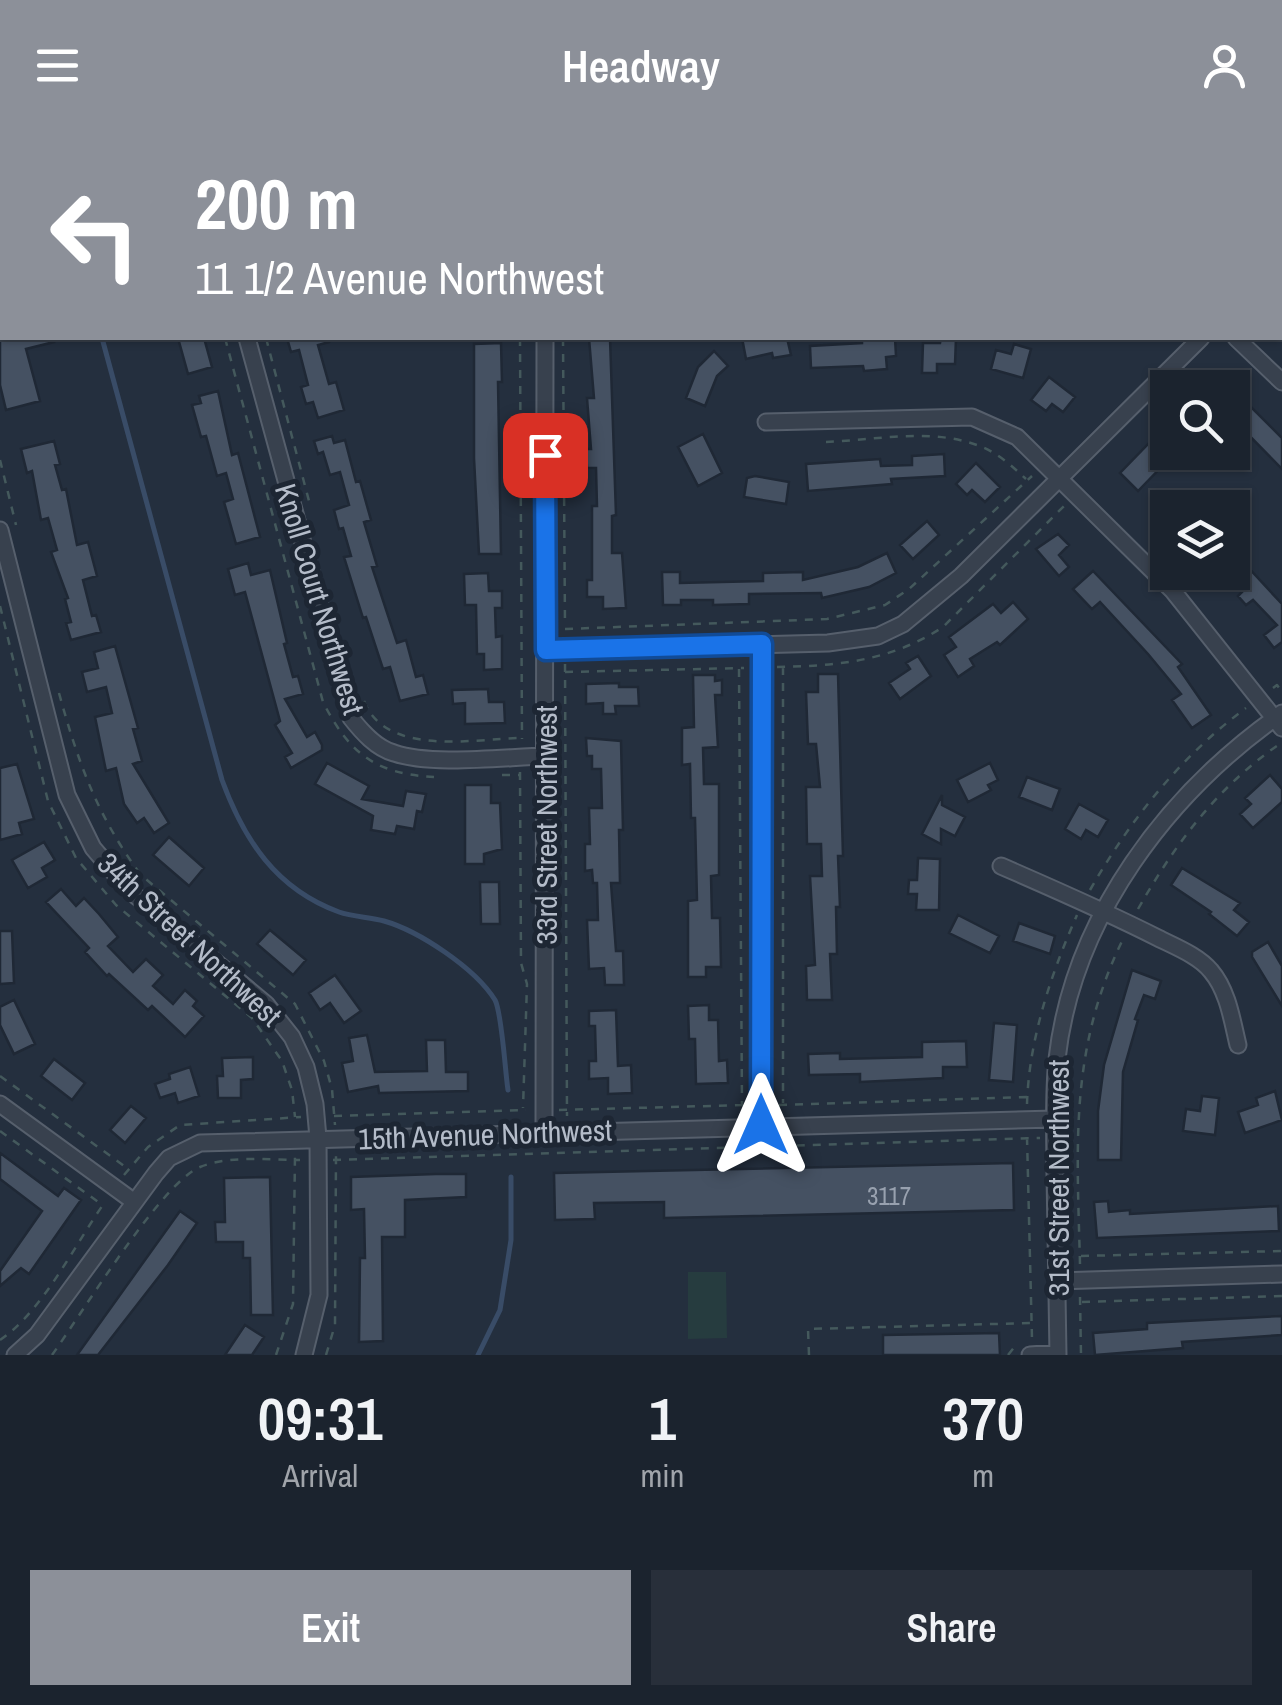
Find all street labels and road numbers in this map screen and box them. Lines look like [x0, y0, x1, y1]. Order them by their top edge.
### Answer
street label: Knoll Court Northwest [266, 479, 374, 719]
street label: 33rd Street Northwest [526, 705, 566, 945]
street label: 34th Street Northwest [89, 843, 291, 1035]
street label: 31st Street Northwest [1038, 1060, 1078, 1296]
street label: 15th Avenue Northwest [357, 1110, 613, 1158]

